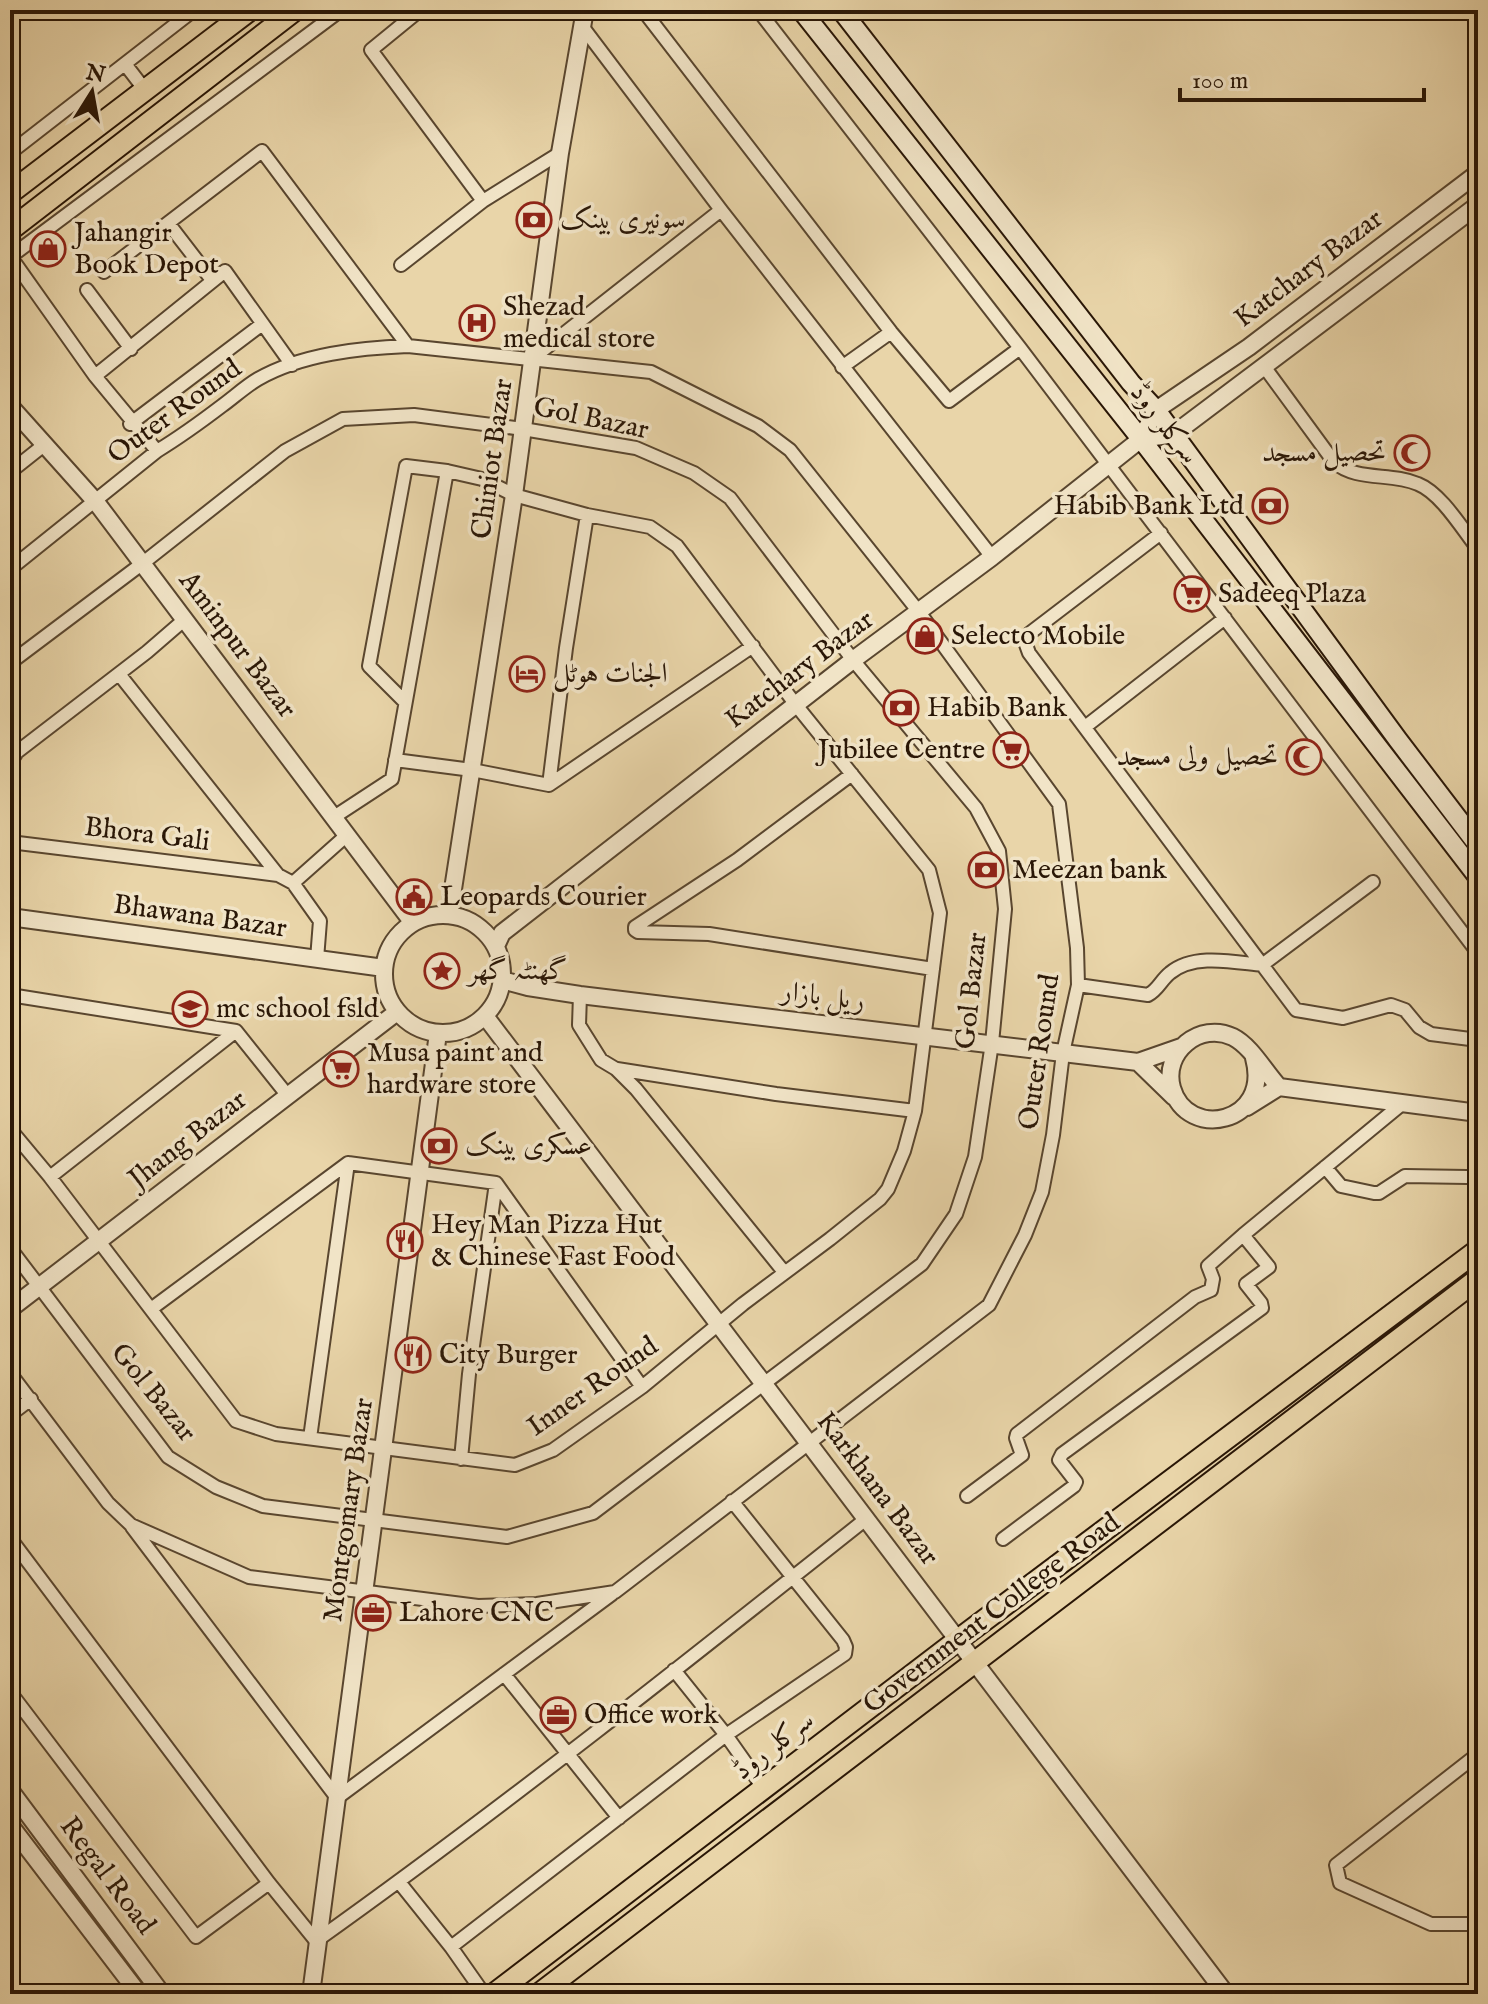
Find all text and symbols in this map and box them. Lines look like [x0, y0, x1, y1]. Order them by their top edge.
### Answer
north arrow [52, 52, 132, 132]
scale bar [1180, 52, 1424, 102]
text: N [82, 59, 107, 90]
text: 100 m [1192, 66, 1248, 97]
bank icon: سونیری بینک [515, 201, 553, 239]
street label: Katchary Bazar [1228, 202, 1390, 336]
place label: سونیری بینک [560, 203, 686, 238]
place label: Jahangir Book Depot [71, 216, 219, 283]
shop icon: Jahangir Book Depot [29, 230, 67, 268]
place label: Shezad medical store [503, 290, 655, 357]
hospital icon: Shezad medical store [458, 304, 496, 342]
street label: Outer Round [101, 352, 249, 472]
street label: سرکلر روڈ [1121, 376, 1207, 472]
street label: Chiniot Bazar [464, 377, 522, 541]
street label: Gol Bazar [530, 390, 652, 448]
mosque icon: تحصیل مسجد [1393, 434, 1431, 472]
place label: تحصیل مسجد [1262, 436, 1386, 471]
bank icon: Habib Bank Ltd [1251, 487, 1289, 525]
place label: Habib Bank Ltd [1053, 489, 1244, 524]
street label: Aminpur Bazar [170, 564, 304, 725]
supermarket icon: Sadeeq Plaza [1173, 575, 1211, 613]
place label: Sadeeq Plaza [1218, 577, 1367, 612]
street label: Katchary Bazar [719, 603, 881, 737]
shop icon: Selecto Mobile [906, 617, 944, 655]
place label: Selecto Mobile [951, 619, 1125, 654]
hotel icon: الجنات ہوٹل [508, 655, 546, 693]
place label: الجنات ہوٹل [553, 657, 668, 692]
bank icon: Habib Bank [882, 689, 920, 727]
place label: Habib Bank [927, 691, 1068, 726]
supermarket icon: Jubilee Centre [992, 731, 1030, 769]
place label: Jubilee Centre [815, 733, 985, 768]
mosque icon: تحصیل ولی مسجد [1285, 738, 1323, 776]
place label: تحصیل ولی مسجد [1116, 740, 1278, 775]
street label: Bhora Gali [82, 810, 212, 860]
bank icon: Meezan bank [967, 851, 1005, 889]
place label: Meezan bank [1012, 853, 1168, 888]
public building icon: Leopards Courier [395, 878, 433, 916]
place label: Leopards Courier [440, 880, 647, 915]
street label: Bhawana Bazar [111, 888, 289, 946]
street label: Gol Bazar [948, 931, 996, 1051]
place icon: گھنٹہ گھر [423, 952, 461, 990]
place label: گھنٹہ گھر [465, 954, 568, 989]
street label: Outer Round [1012, 972, 1068, 1132]
street label: ریل بازار [776, 974, 867, 1020]
school or university icon: mc school fsld [171, 990, 209, 1028]
place label: mc school fsld [216, 992, 379, 1027]
place label: Musa paint and hardware store [367, 1036, 543, 1103]
supermarket icon: Musa paint and hardware store [322, 1050, 360, 1088]
street label: Jhang Bazar [119, 1083, 254, 1199]
bank icon: عسکری بینک [420, 1127, 458, 1165]
place label: عسکری بینک [465, 1129, 592, 1164]
place label: Hey Man Pizza Hut & Chinese Fast Food [431, 1208, 675, 1275]
restaurant icon: Hey Man Pizza Hut & Chinese Fast Food [386, 1222, 424, 1260]
street label: Inner Round [521, 1329, 665, 1445]
restaurant icon: City Burger [394, 1336, 432, 1374]
street label: Gol Bazar [103, 1337, 203, 1449]
place label: City Burger [439, 1338, 577, 1373]
street label: Montgomary Bazar [316, 1396, 382, 1624]
street label: Karkhana Bazar [808, 1405, 946, 1573]
street label: Government College Road [857, 1506, 1128, 1722]
office icon: Lahore CNC [354, 1594, 392, 1632]
place label: Lahore CNC [399, 1596, 554, 1631]
office icon: Office work [539, 1696, 577, 1734]
place label: Office work [584, 1698, 719, 1733]
street label: سرکلر روڈ [726, 1703, 822, 1789]
street label: Regal Road [51, 1810, 163, 1942]

